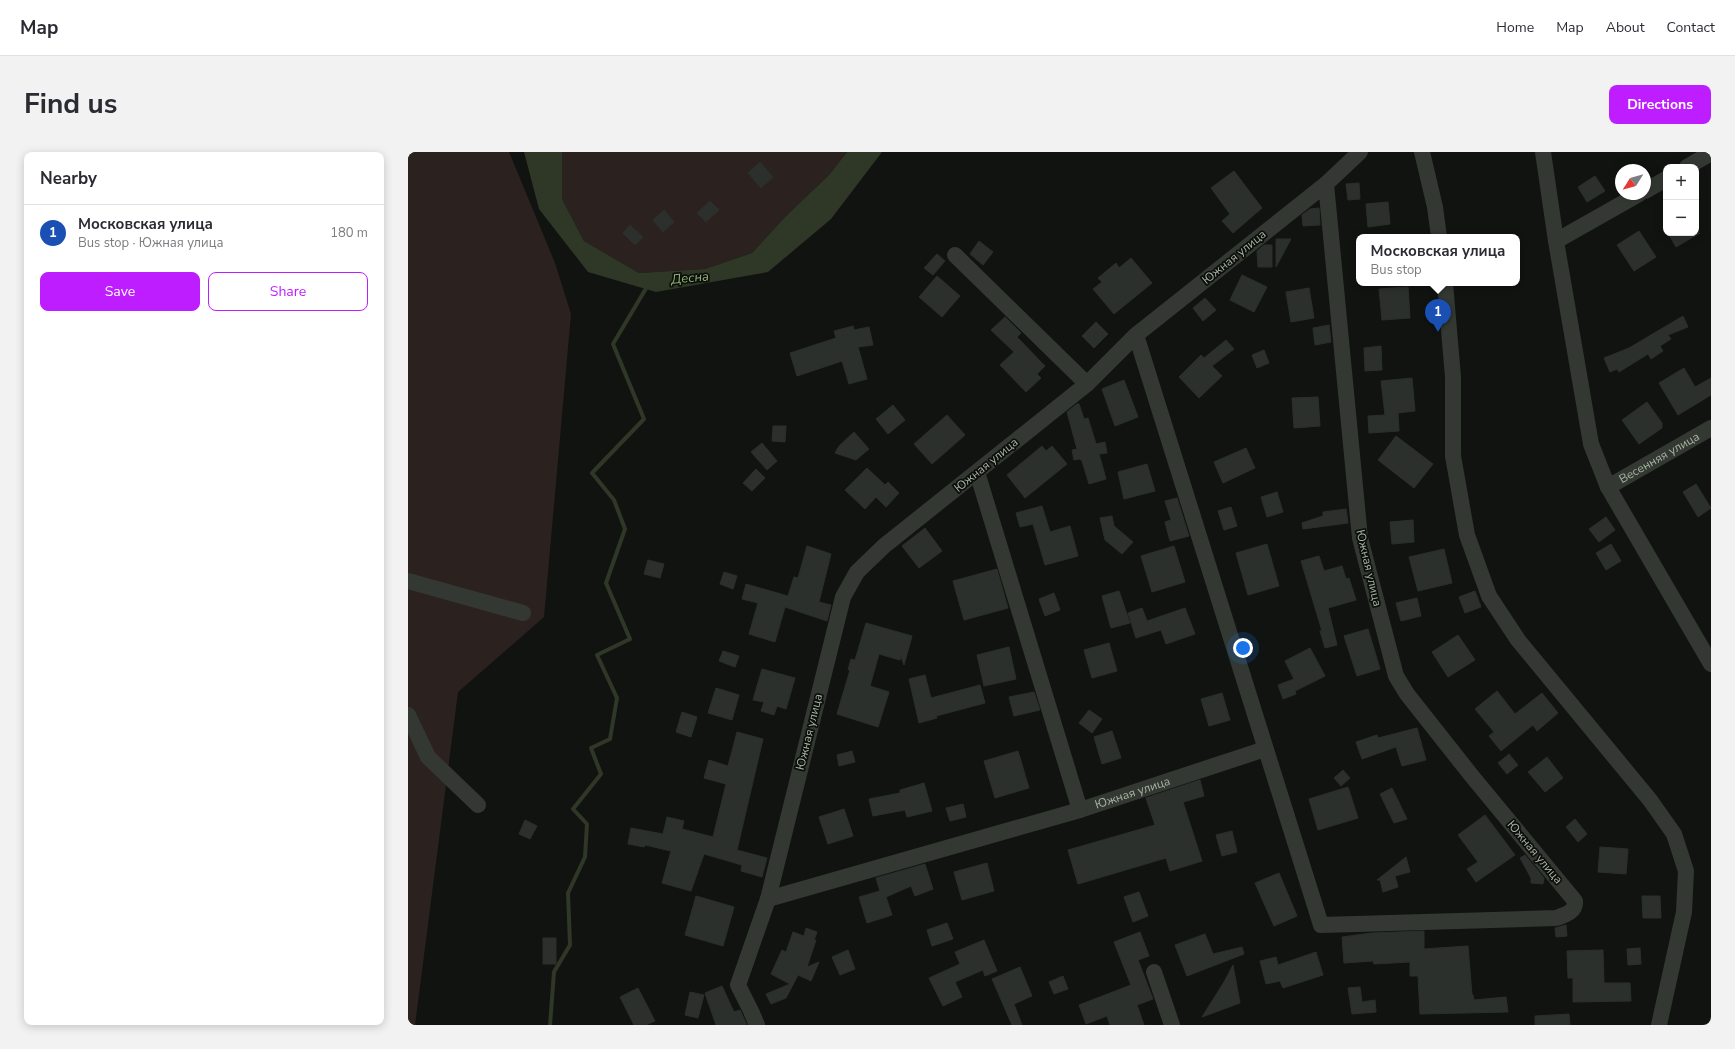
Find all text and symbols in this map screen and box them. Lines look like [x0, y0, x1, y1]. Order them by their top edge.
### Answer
text: Map [20, 15, 58, 41]
text: Home [1496, 18, 1534, 37]
text: Map [1556, 18, 1584, 37]
text: About [1606, 18, 1645, 37]
text: Contact [1667, 18, 1715, 37]
text: Find us [24, 85, 118, 123]
button: Directions [1609, 85, 1711, 124]
north arrow [1615, 164, 1651, 200]
map controls [1663, 164, 1699, 236]
button: + [1663, 164, 1699, 200]
text: Nearby [40, 167, 97, 190]
button: − [1663, 200, 1699, 236]
text: Московская улица [78, 214, 213, 234]
text: 1 [49, 224, 57, 242]
text: 180 m [330, 224, 368, 242]
street label: Южная улица [1199, 226, 1269, 288]
text: Bus stop · Южная улица [78, 234, 223, 252]
popup [1356, 234, 1520, 286]
text: Московская улица [1371, 241, 1505, 261]
text: Bus stop [1371, 261, 1422, 279]
water label: Десна [669, 267, 710, 289]
button: Save [40, 272, 200, 311]
button: Share [208, 272, 368, 311]
pin: 1 [1425, 299, 1451, 332]
street label: Весенняя улица [1616, 428, 1702, 487]
street label: Южная улица [951, 434, 1021, 496]
street label: Южная улица [1352, 528, 1386, 608]
your location [1233, 638, 1253, 658]
street label: Южная улица [792, 692, 826, 772]
street label: Южная улица [1093, 773, 1172, 813]
street label: Южная улица [1504, 817, 1566, 887]

